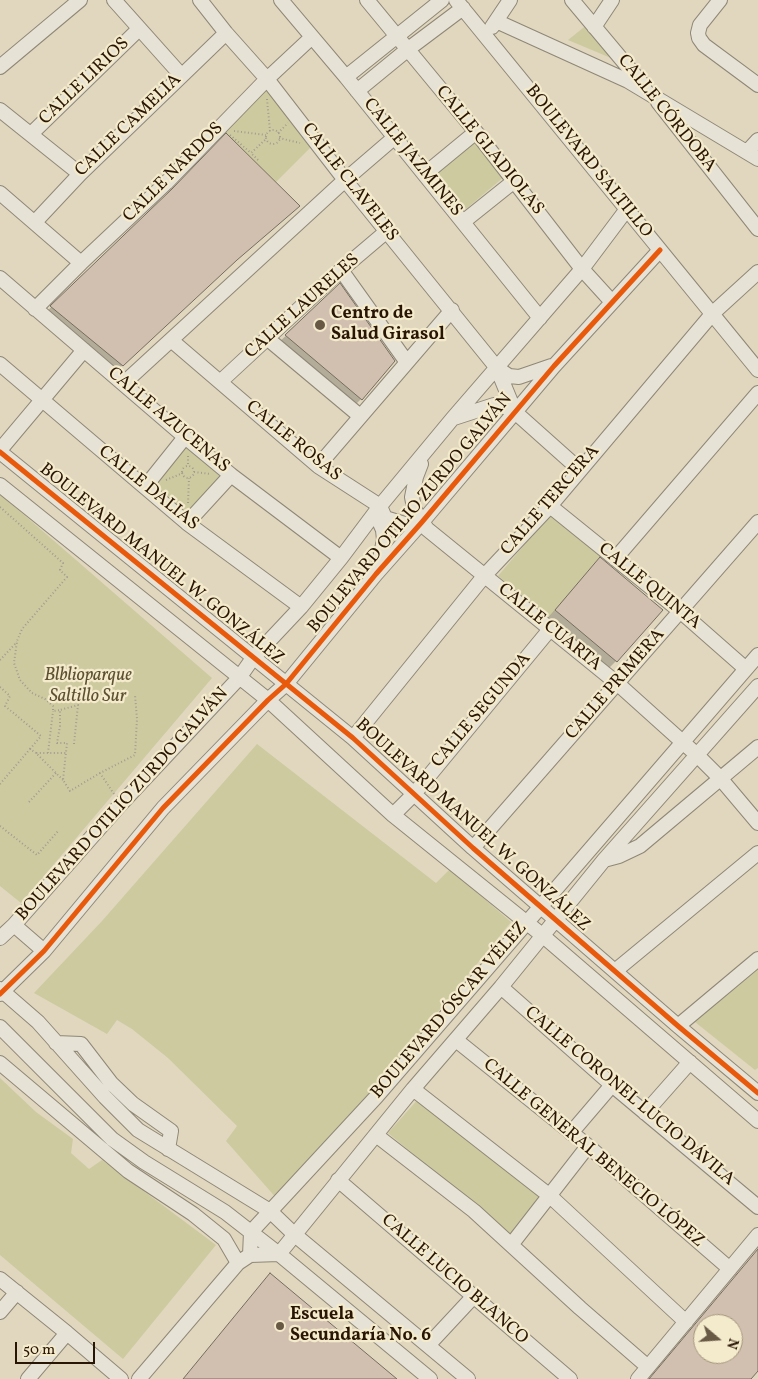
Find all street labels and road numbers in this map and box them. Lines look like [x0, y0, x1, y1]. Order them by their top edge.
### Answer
street label: CALLE LIRIOS [35, 34, 135, 130]
street label: CALLE CÓRDOBA [612, 51, 720, 177]
street label: CALLE CAMELIA [71, 70, 187, 182]
street label: BOULEVARD SALTILLO [520, 81, 656, 243]
street label: CALLE GLADIOLAS [430, 82, 548, 220]
street label: CALLE JAZMINES [358, 95, 466, 221]
street label: CALLE NARDOS [119, 118, 229, 228]
street label: CALLE CLAVELES [296, 119, 402, 247]
street label: CALLE LAURELES [241, 250, 365, 364]
street label: CALLE AZUCENAS [102, 364, 234, 478]
street label: BOULEVARD OTILIO ZURDO GALVÁN [304, 390, 518, 638]
street label: CALLE ROSAS [241, 397, 345, 487]
street label: CALLE TERCERA [497, 441, 605, 561]
street label: CALLE DALIAS [93, 442, 203, 536]
street label: BOULEVARD MANUEL W. GONZÁLEZ [34, 460, 288, 670]
street label: CALLE QUINTA [593, 539, 705, 635]
street label: CALLE CUARTA [493, 579, 605, 677]
street label: CALLE PRIMERA [562, 625, 670, 745]
street label: CALLE SEGUNDA [428, 649, 536, 773]
street label: BOULEVARD OTILIO ZURDO GALVÁN [12, 684, 234, 926]
street label: BOULEVARD MANUEL W. GONZÁLEZ [350, 715, 594, 937]
street label: BOULEVARD ÓSCAR VÉLEZ [367, 918, 533, 1104]
street label: CALLE CORONEL LUCIO DÁVILA [519, 1003, 739, 1191]
street label: CALLE GENERAL BENECIO LÓPEZ [478, 1055, 708, 1253]
street label: CALLE LUCIO BLANCO [376, 1210, 532, 1350]

